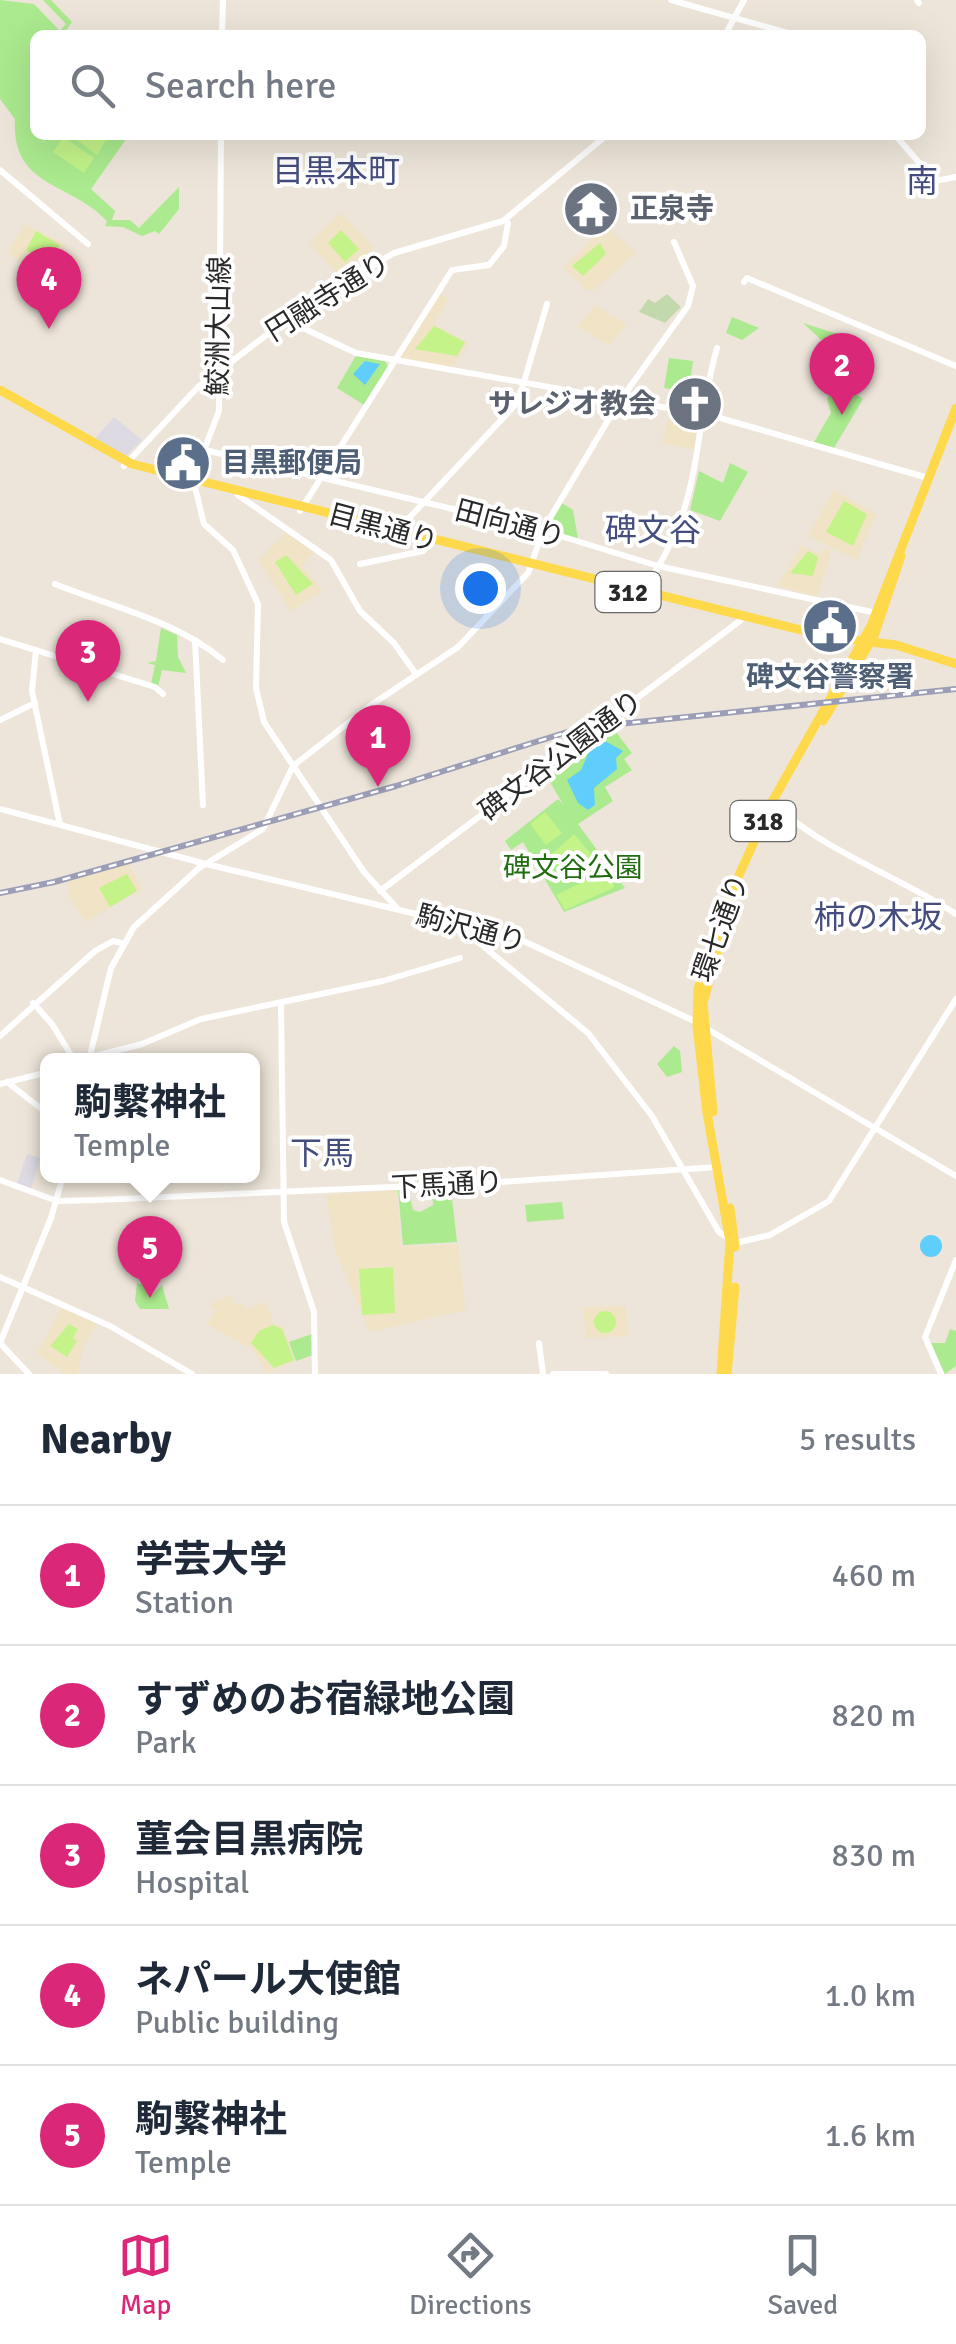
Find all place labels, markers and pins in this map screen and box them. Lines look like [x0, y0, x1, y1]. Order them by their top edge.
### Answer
temple icon: 正泉寺 [561, 179, 621, 239]
place label: 正泉寺 [630, 192, 714, 226]
pin: 4 [17, 246, 82, 329]
pin: 2 [810, 332, 874, 415]
church icon: サレジオ教会 [665, 374, 725, 434]
place label: サレジオ教会 [488, 387, 656, 421]
public building icon: 目黒郵便局 [153, 433, 213, 493]
place label: 目黒郵便局 [222, 446, 362, 480]
public building icon: 碑文谷警察署 [800, 596, 860, 656]
pin: 3 [56, 620, 120, 702]
place label: 碑文谷警察署 [746, 660, 914, 694]
pin: 1 [346, 704, 410, 787]
pin: 5 [118, 1216, 182, 1298]

